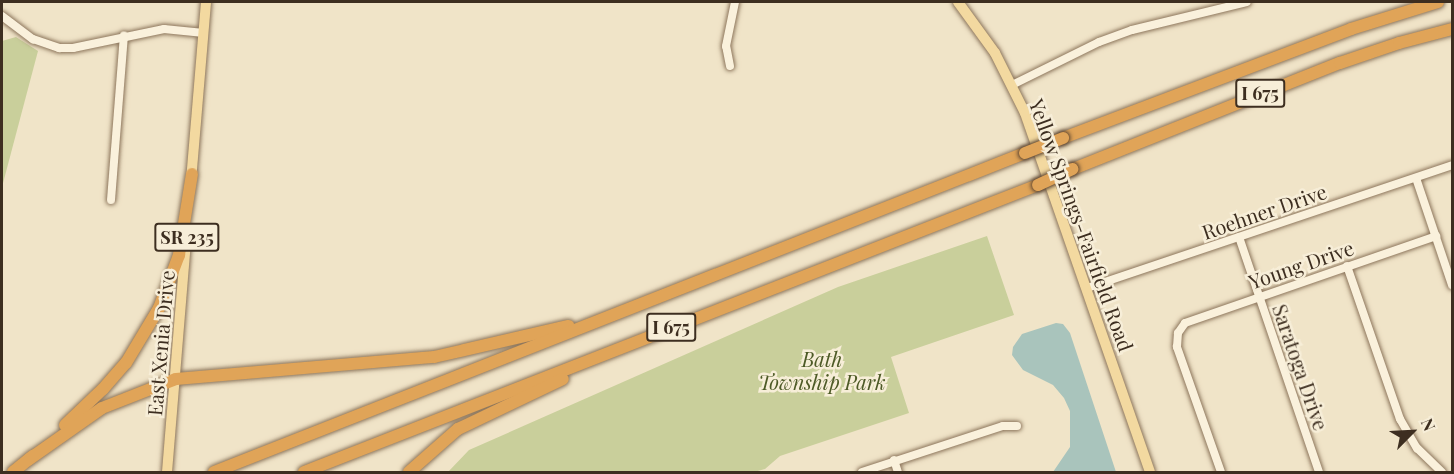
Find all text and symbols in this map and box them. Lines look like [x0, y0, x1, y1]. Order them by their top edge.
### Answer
road number: I 675 [1234, 78, 1286, 108]
street label: Yellow Springs-Fairfield Road [1025, 95, 1139, 355]
street label: Roehner Drive [1198, 178, 1330, 244]
road number: SR 235 [154, 222, 220, 252]
street label: Young Drive [1245, 235, 1357, 293]
street label: East Xenia Drive [142, 269, 178, 417]
street label: Saratoga Drive [1268, 301, 1334, 433]
road number: I 675 [646, 312, 696, 342]
park label: Bath Township Park [758, 346, 886, 393]
north arrow [1382, 402, 1442, 462]
text: N [1417, 415, 1441, 434]

